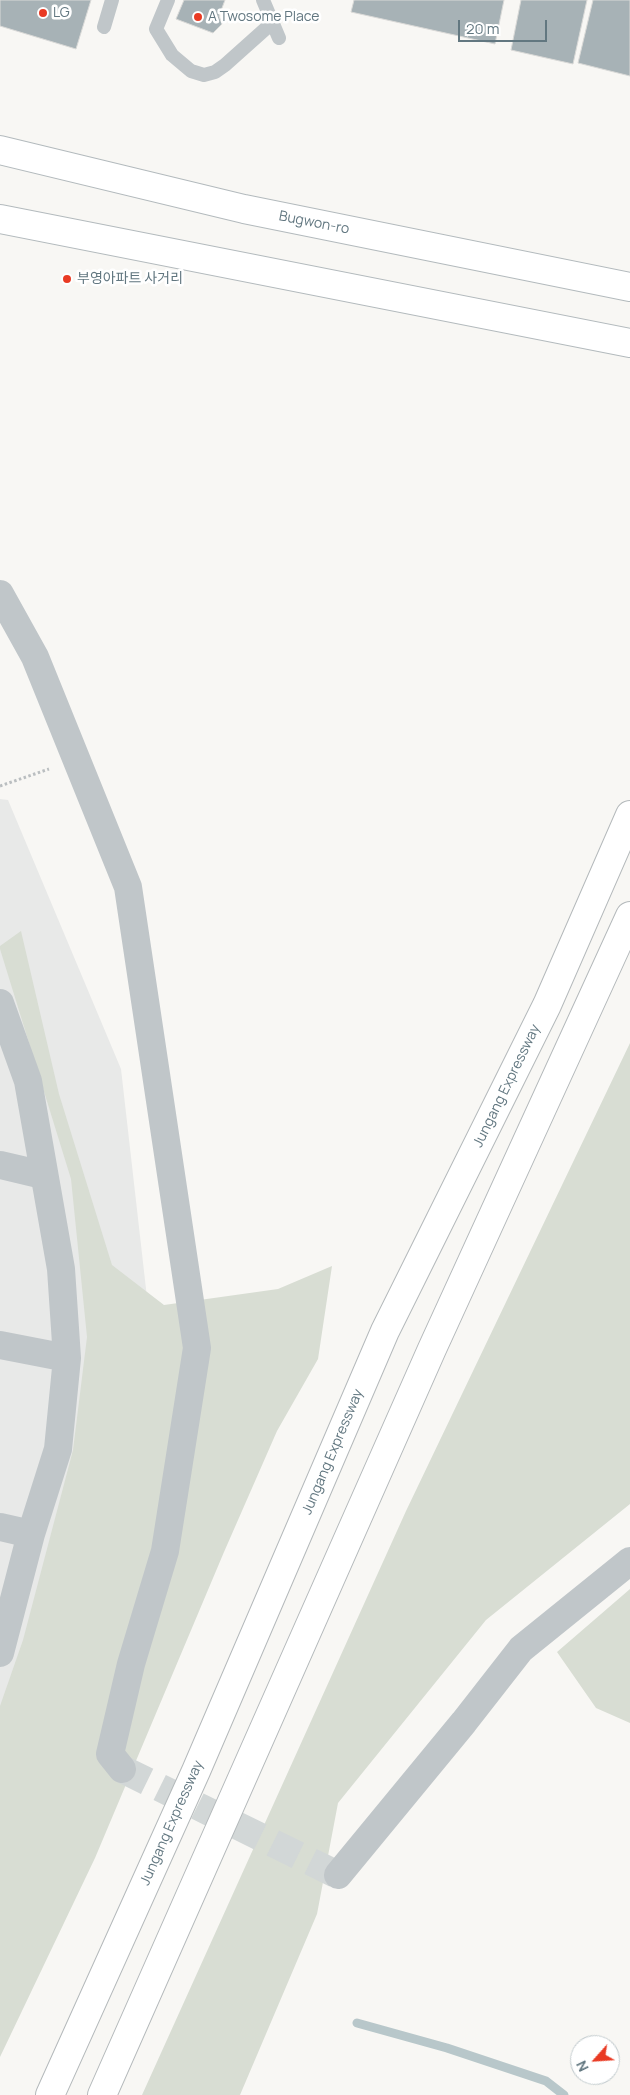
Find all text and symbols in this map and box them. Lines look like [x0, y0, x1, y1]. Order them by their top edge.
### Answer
place label: LG [53, 5, 70, 21]
marker: LG [37, 7, 49, 19]
place label: A Twosome Place [208, 9, 320, 25]
scale bar [460, 10, 549, 42]
marker: A Twosome Place [192, 11, 204, 23]
text: 20 m [466, 18, 499, 39]
street label: Bugwon-ro [277, 208, 351, 238]
place label: 부영아파트 사거리 [77, 271, 183, 287]
marker: 부영아파트 사거리 [61, 273, 73, 285]
street label: Jungang Expressway [470, 1022, 544, 1150]
street label: Jungang Expressway [299, 1387, 367, 1517]
street label: Jungang Expressway [137, 1758, 207, 1888]
north arrow [570, 2035, 620, 2085]
text: N [571, 2058, 593, 2075]

